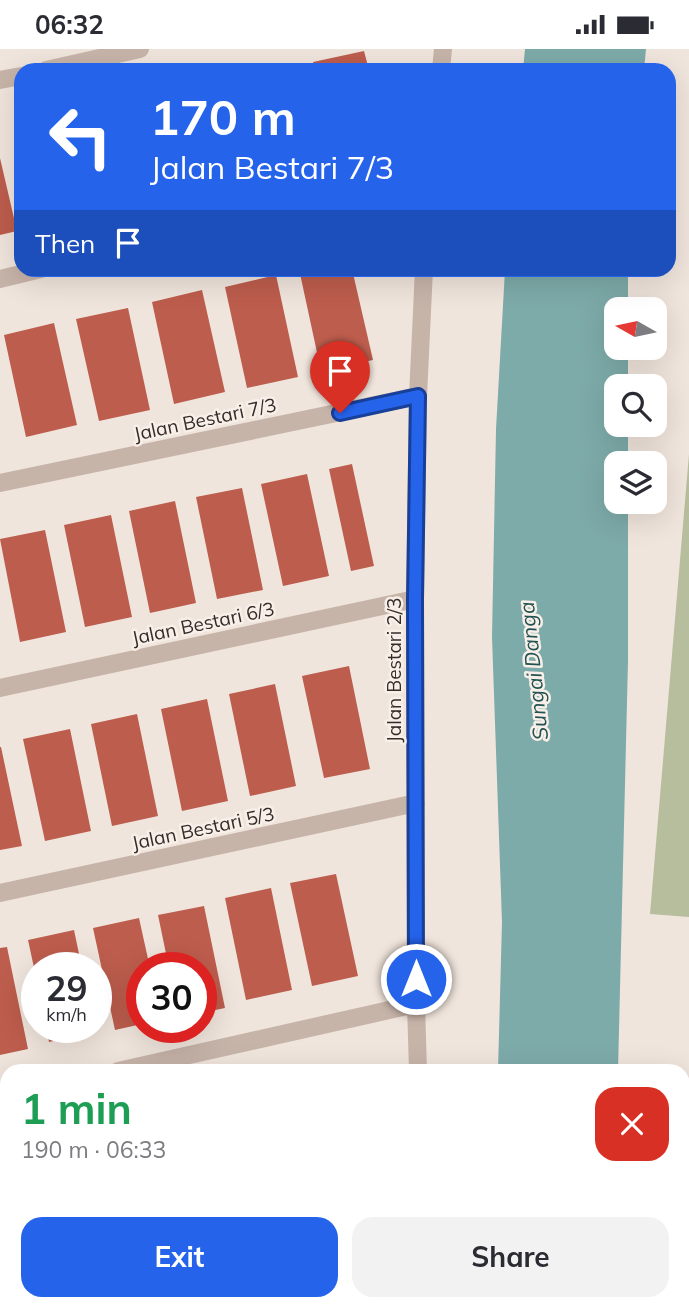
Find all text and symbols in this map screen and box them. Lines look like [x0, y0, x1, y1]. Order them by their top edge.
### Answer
text: 06:32 [35, 8, 104, 41]
text: 170 m [150, 86, 296, 147]
icon: left [35, 91, 126, 182]
text: Jalan Bestari 7/3 [150, 147, 394, 187]
icon: arrive [109, 224, 147, 262]
text: Then [35, 227, 95, 260]
north arrow [604, 297, 667, 361]
map controls [604, 297, 667, 514]
pin [310, 341, 370, 413]
icon: arrive [321, 352, 359, 390]
button: search [604, 374, 667, 437]
street label: Jalan Bestari 7/3 [132, 392, 278, 446]
button: layers [604, 451, 667, 514]
street label: Jalan Bestari 6/3 [130, 596, 276, 650]
street label: Jalan Bestari 2/3 [382, 598, 406, 742]
water label: Sungai Danga [513, 601, 553, 742]
street label: Jalan Bestari 5/3 [130, 801, 276, 855]
position arrow [379, 942, 453, 1016]
speed limit sign: 30 [126, 952, 217, 1043]
text: 29 [45, 966, 88, 1010]
text: km/h [46, 1003, 87, 1026]
text: 1 min [21, 1082, 132, 1135]
button: close [595, 1087, 669, 1161]
text: 190 m · 06:33 [21, 1135, 166, 1164]
button: Exit [21, 1217, 338, 1297]
button: Share [352, 1217, 669, 1297]

